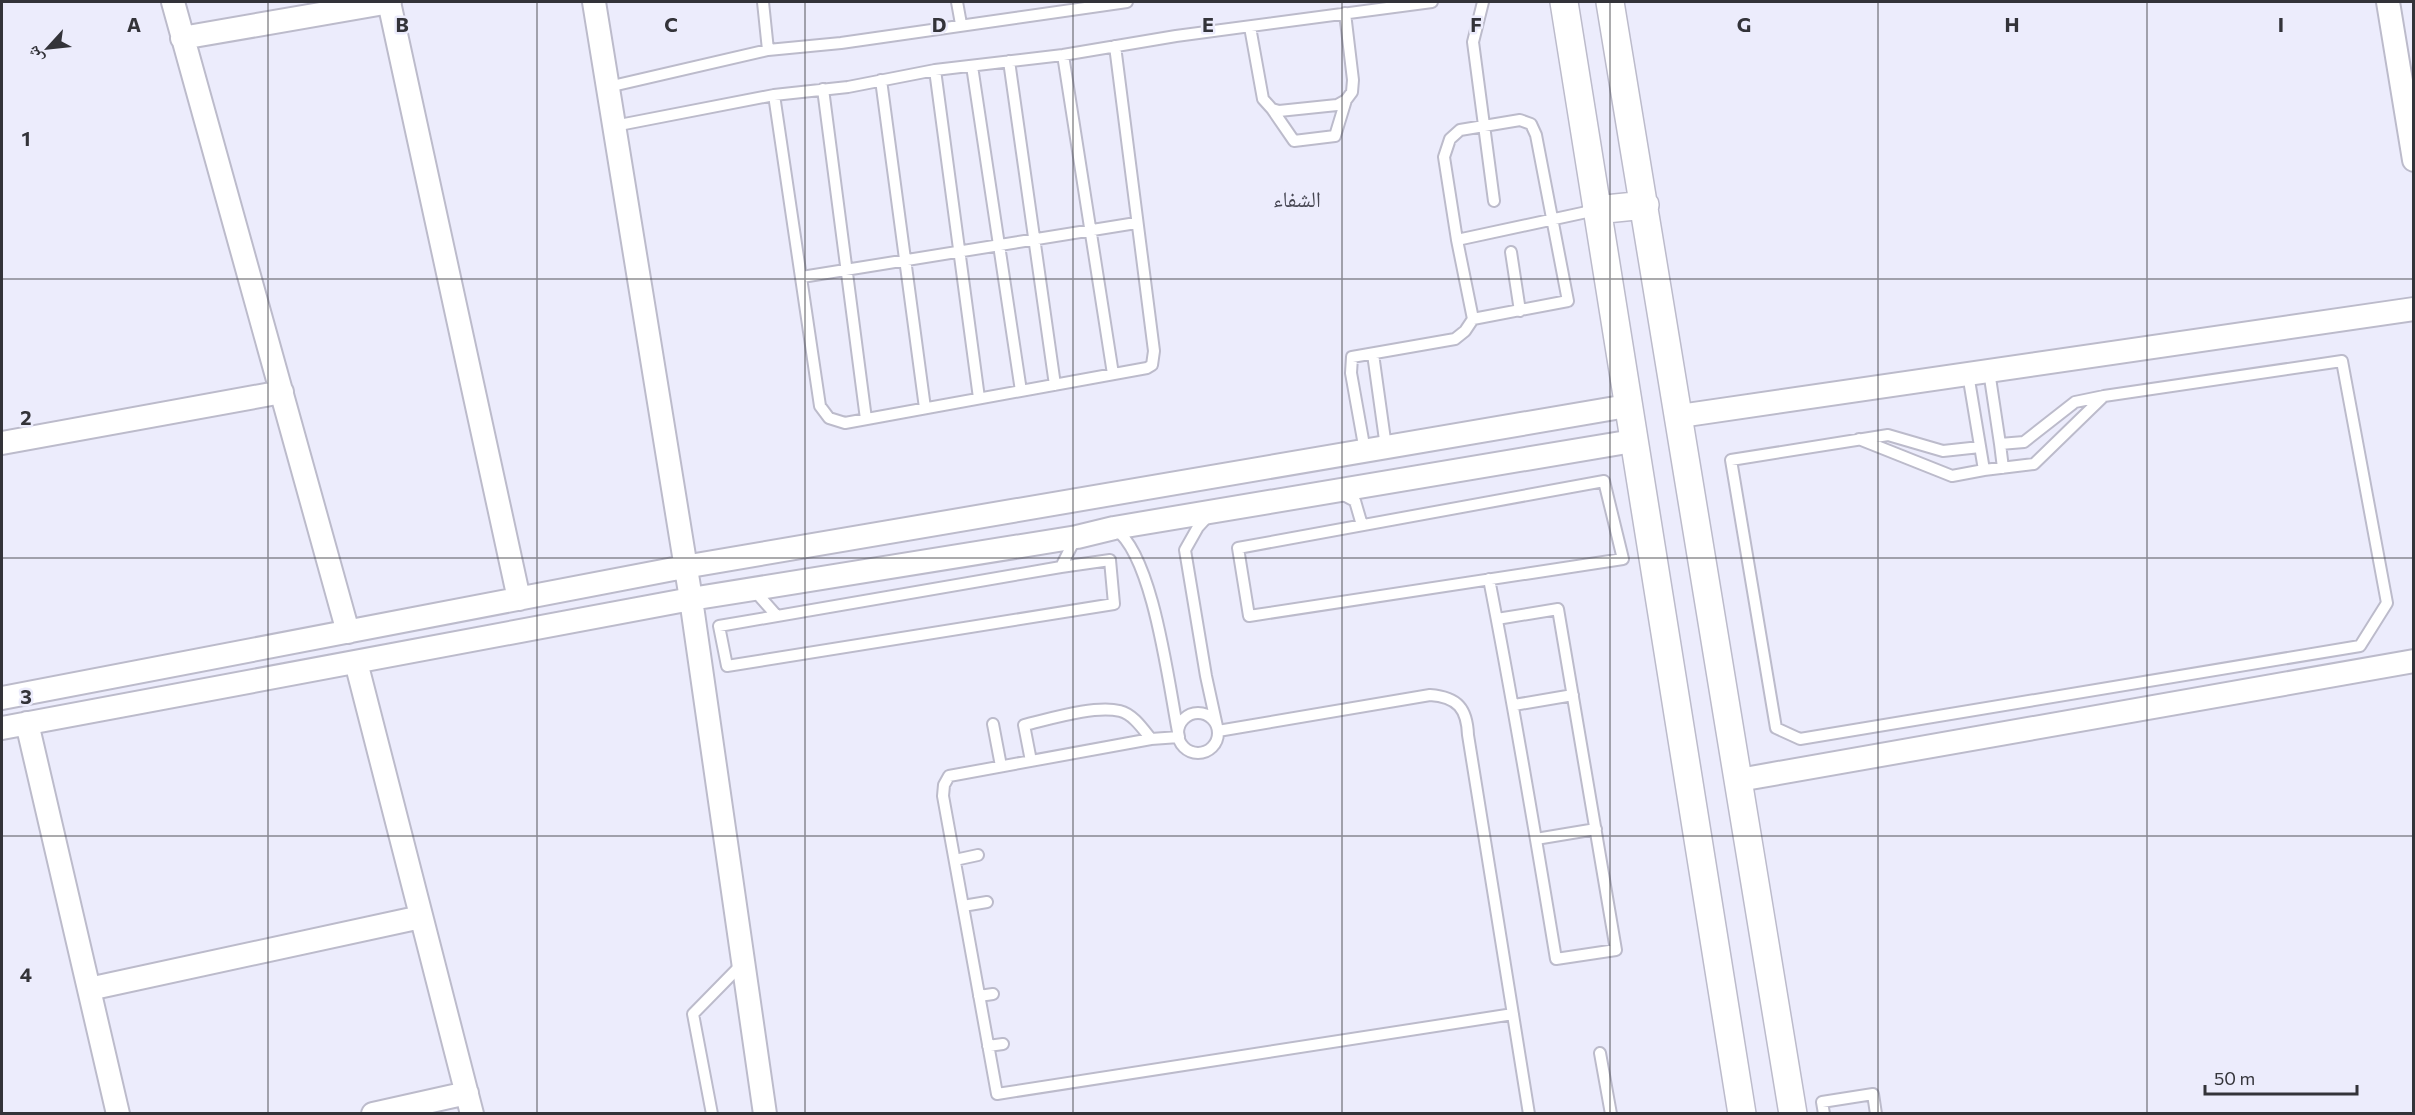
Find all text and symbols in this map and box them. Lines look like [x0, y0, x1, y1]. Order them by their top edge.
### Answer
text: A [127, 12, 141, 36]
text: B [395, 12, 409, 36]
text: C [664, 12, 678, 36]
text: D [932, 12, 946, 36]
text: E [1202, 12, 1214, 36]
text: F [1470, 12, 1482, 36]
text: G [1737, 12, 1751, 36]
text: H [2005, 12, 2020, 36]
text: I [2278, 12, 2284, 36]
north arrow [18, 18, 78, 78]
text: ش [22, 43, 47, 67]
text: 1 [21, 126, 31, 150]
district label: الشفاء [1273, 185, 1321, 212]
text: 2 [20, 405, 32, 429]
text: 3 [20, 684, 32, 708]
text: 4 [20, 962, 32, 986]
scale bar [2205, 1058, 2356, 1096]
text: 50 m [2214, 1067, 2255, 1089]

